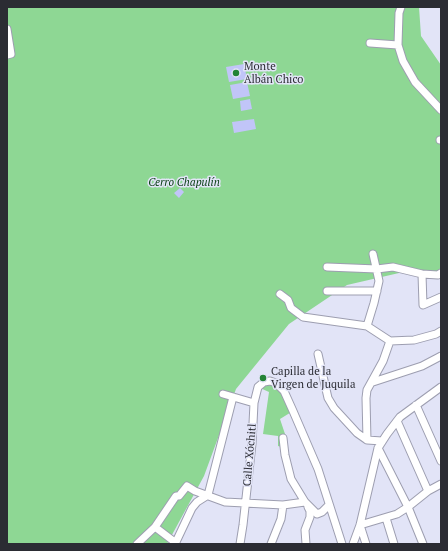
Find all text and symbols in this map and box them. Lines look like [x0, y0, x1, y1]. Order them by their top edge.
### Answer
place label: Monte Albán Chico [244, 60, 303, 86]
marker: Monte Albán Chico [231, 68, 241, 78]
park label: Cerro Chapulín [148, 176, 220, 190]
place label: Capilla de la Virgen de Juquila [271, 365, 355, 391]
marker: Capilla de la Virgen de Juquila [258, 373, 268, 383]
street label: Calle Xóchitl [241, 423, 259, 487]

